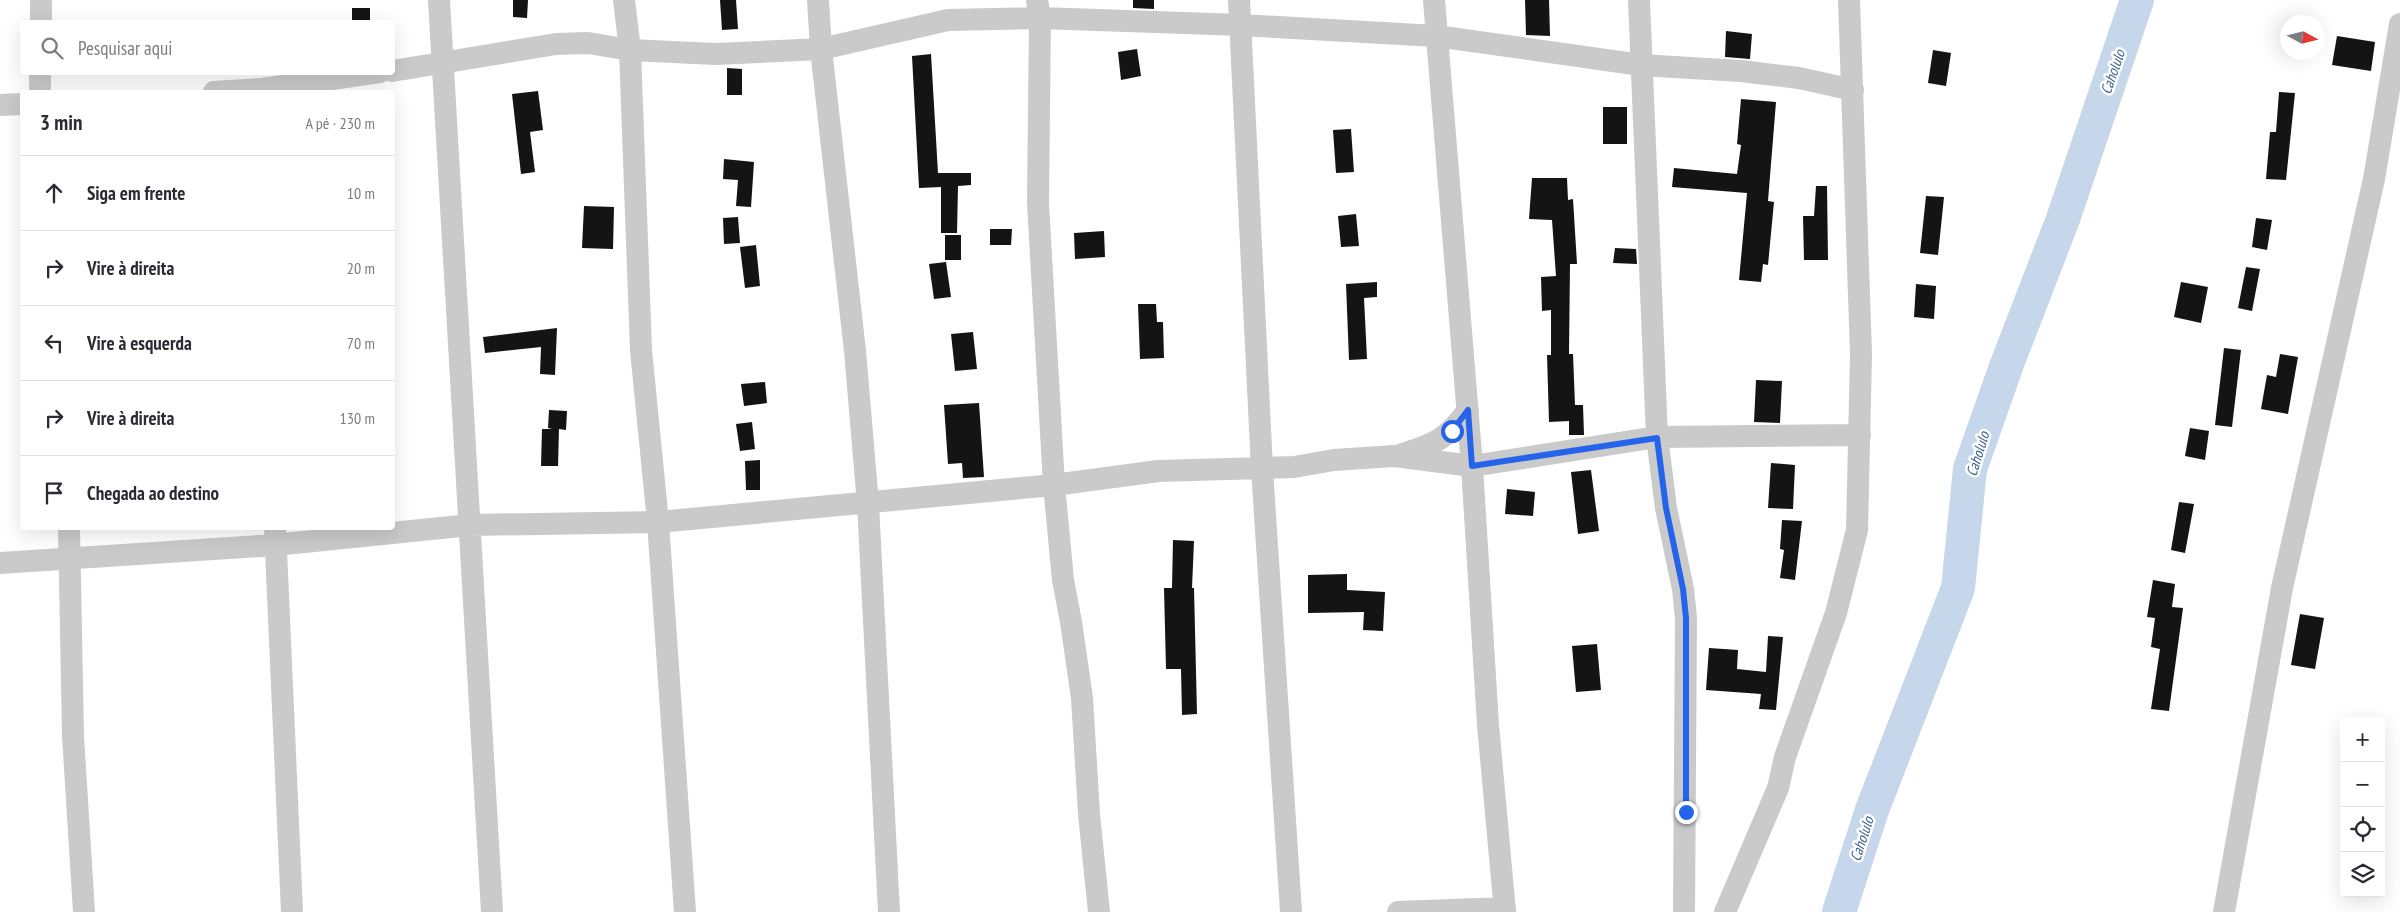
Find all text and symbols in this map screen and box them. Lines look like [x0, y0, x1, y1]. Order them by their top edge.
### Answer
north arrow [2280, 15, 2325, 60]
search box [20, 20, 395, 75]
icon: search [38, 34, 66, 62]
text: Pesquisar aqui [78, 36, 172, 60]
water label: Caholulo [2096, 46, 2129, 97]
text: 3 min [40, 109, 82, 136]
text: A pé · 230 m [305, 113, 375, 133]
icon: ahead [40, 179, 68, 207]
text: Siga em frente [87, 181, 185, 205]
text: 10 m [347, 183, 375, 203]
icon: right [40, 254, 68, 282]
text: Vire à direita [87, 256, 174, 280]
text: 20 m [347, 258, 375, 278]
icon: left [40, 329, 68, 357]
text: Vire à esquerda [87, 331, 192, 355]
text: 70 m [347, 333, 375, 353]
icon: right [40, 404, 68, 432]
text: Vire à direita [87, 406, 174, 430]
text: 130 m [340, 408, 375, 428]
route start [1441, 420, 1464, 443]
water label: Caholulo [1962, 428, 1994, 479]
icon: arrive [40, 479, 68, 507]
text: Chegada ao destino [87, 481, 219, 505]
map controls [2340, 717, 2385, 897]
button: + [2340, 717, 2385, 762]
button: − [2340, 762, 2385, 807]
route end [1675, 801, 1698, 824]
button: locate [2340, 807, 2385, 852]
water label: Caholulo [1845, 813, 1878, 864]
button: layers [2340, 852, 2385, 897]

